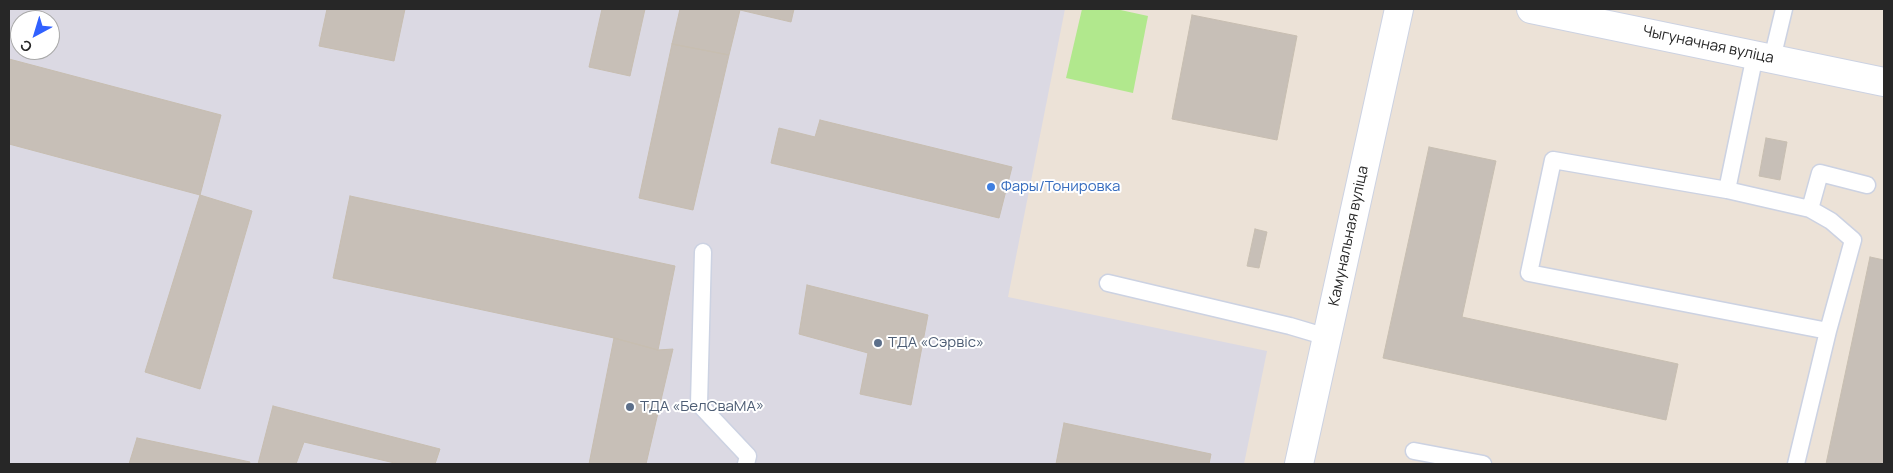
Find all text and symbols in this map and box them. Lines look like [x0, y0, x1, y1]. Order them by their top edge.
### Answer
north arrow [10, 10, 60, 60]
street label: Чыгуначная вуліца [1641, 22, 1775, 68]
text: С [16, 36, 36, 57]
street label: Камунальная вуліца [1325, 164, 1373, 308]
place label: Фары/Тонировка [1001, 178, 1120, 196]
marker: Фары/Тонировка [985, 181, 997, 193]
place label: ТДА «Сэрвіс» [888, 334, 984, 352]
marker: ТДА «Сэрвіс» [872, 337, 884, 349]
place label: ТДА «БелСваМА» [640, 398, 764, 416]
marker: ТДА «БелСваМА» [624, 401, 636, 413]

